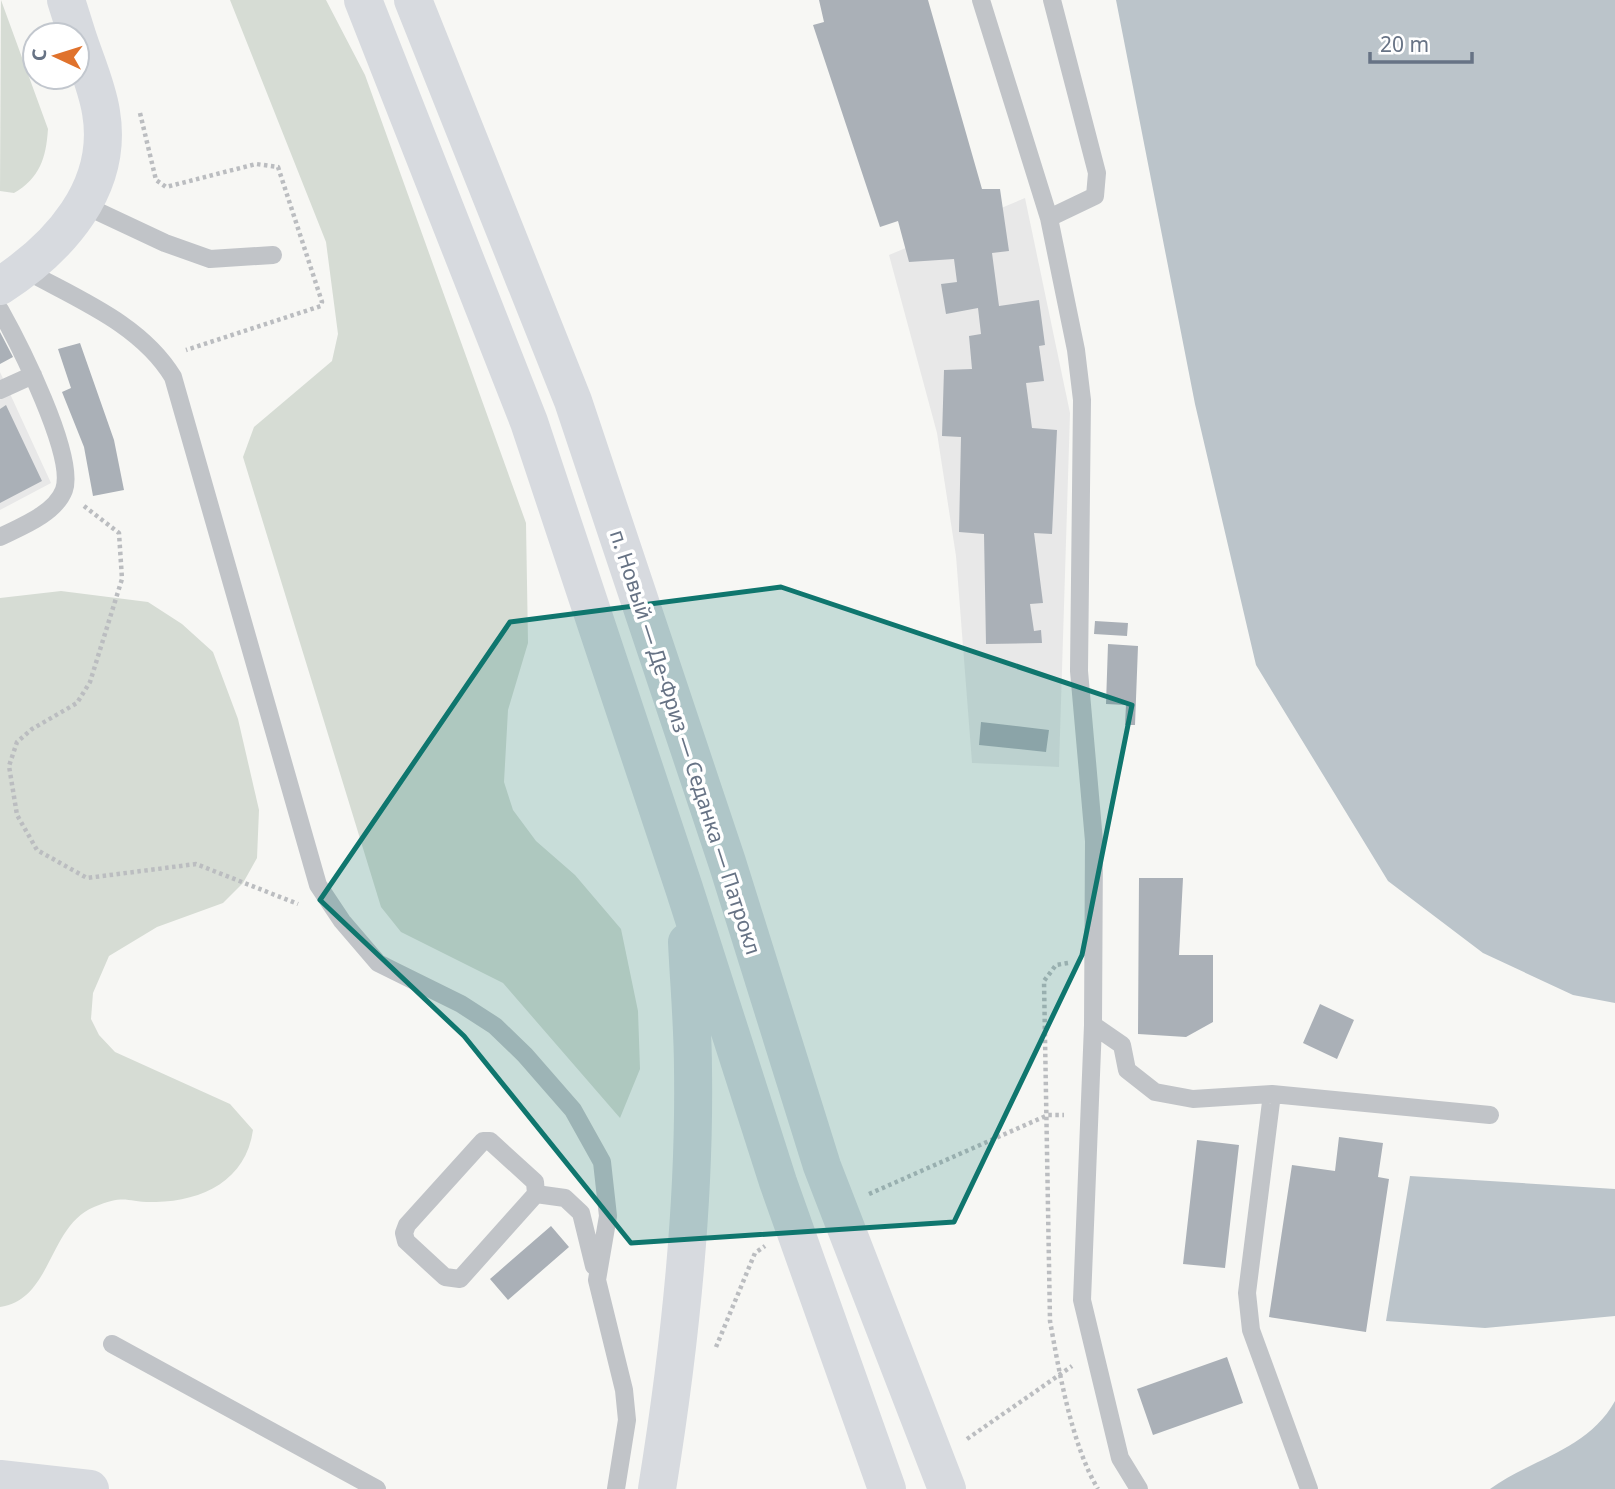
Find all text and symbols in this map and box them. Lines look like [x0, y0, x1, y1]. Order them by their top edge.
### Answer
north arrow [21, 21, 91, 91]
scale bar [1370, 21, 1472, 65]
text: 20 m [1380, 30, 1429, 58]
text: С [26, 48, 52, 62]
street label: п. Новый — Де-Фриз — Седанка — Патрокл [604, 526, 768, 958]

